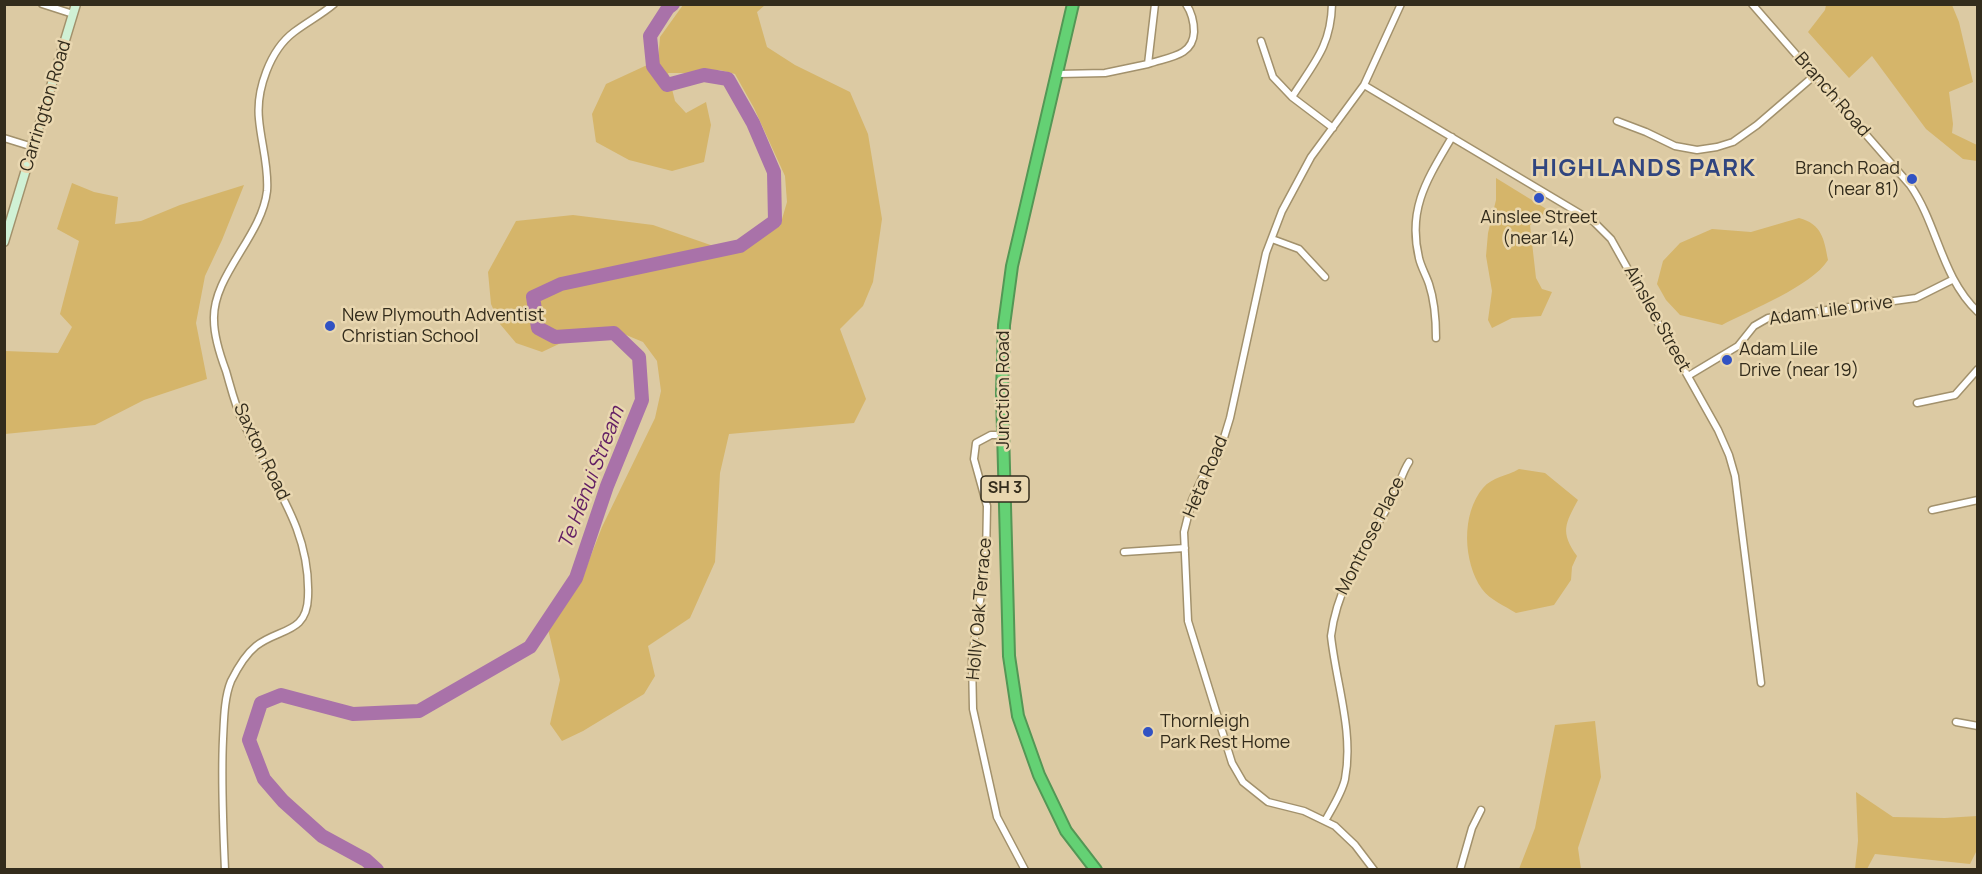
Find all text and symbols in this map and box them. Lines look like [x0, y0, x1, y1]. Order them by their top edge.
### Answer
street label: Carrington Road [16, 38, 76, 174]
street label: Branch Road [1790, 48, 1874, 142]
district label: HIGHLANDS PARK [1531, 155, 1757, 183]
place label: Branch Road (near 81) [1795, 158, 1900, 201]
marker: Branch Road (near 81) [1905, 172, 1919, 186]
marker: Ainslee Street (near 14) [1532, 191, 1546, 205]
place label: Ainslee Street (near 14) [1480, 207, 1598, 250]
street label: Ainslee Street [1619, 262, 1695, 376]
street label: Adam Lile Drive [1768, 292, 1894, 330]
place label: New Plymouth Adventist Christian School [342, 305, 544, 348]
marker: New Plymouth Adventist Christian School [323, 319, 337, 333]
street label: Junction Road [993, 331, 1015, 449]
place label: Adam Lile Drive (near 19) [1739, 339, 1859, 382]
marker: Adam Lile Drive (near 19) [1720, 353, 1734, 367]
street label: Saxton Road [228, 400, 294, 504]
water label: Te Hēnui Stream [554, 403, 630, 553]
street label: Heta Road [1179, 433, 1233, 521]
street label: Montrose Place [1332, 473, 1410, 599]
road number: SH 3 [981, 476, 1029, 502]
street label: Holly Oak Terrace [963, 537, 997, 681]
place label: Thornleigh Park Rest Home [1160, 711, 1290, 754]
marker: Thornleigh Park Rest Home [1141, 725, 1155, 739]

